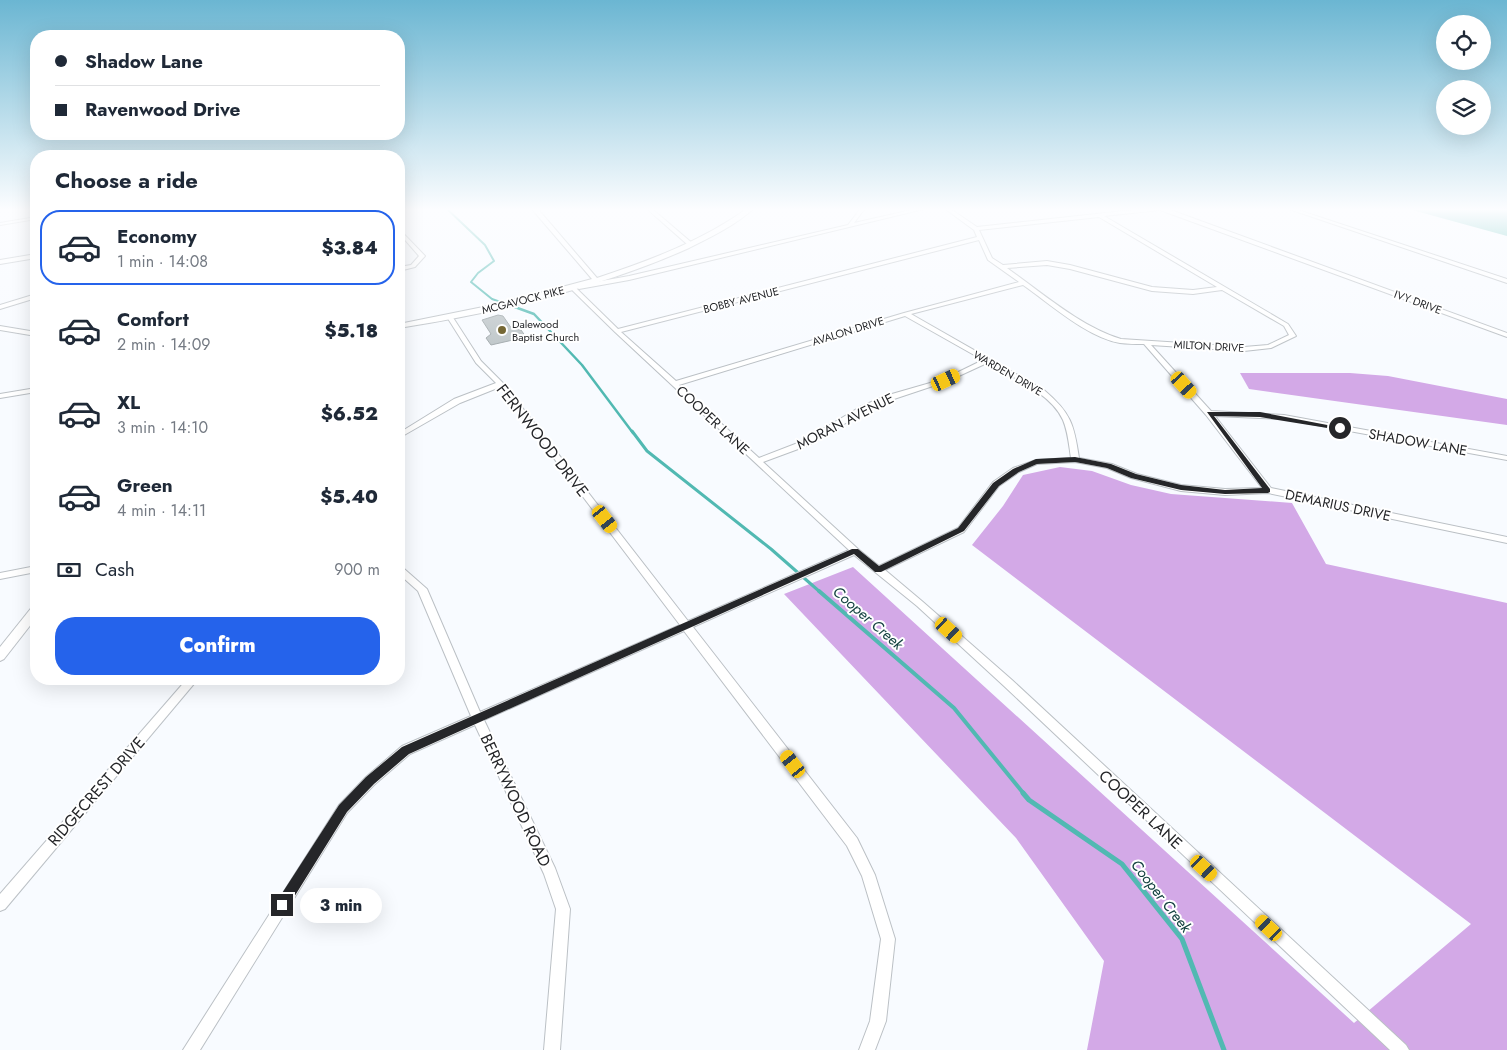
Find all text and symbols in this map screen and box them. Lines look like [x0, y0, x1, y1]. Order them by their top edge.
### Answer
map controls [1436, 15, 1491, 135]
button: locate [1436, 15, 1491, 70]
text: Shadow Lane [85, 48, 203, 75]
button: layers [1436, 80, 1491, 135]
text: Ravenwood Drive [85, 96, 241, 123]
text: Choose a ride [55, 164, 198, 196]
text: Economy [117, 223, 197, 250]
icon: car [57, 225, 102, 270]
text: $3.84 [321, 234, 378, 261]
text: 1 min · 14:08 [117, 250, 208, 273]
street label: MCGAVOCK PIKE [480, 282, 566, 318]
street label: BOBBY AVENUE [702, 283, 780, 317]
street label: IVY DRIVE [1392, 286, 1444, 318]
text: Comfort [117, 306, 189, 333]
icon: car [57, 308, 102, 353]
street label: AVALON DRIVE [810, 312, 886, 350]
place label: Dalewood Baptist Church [512, 316, 579, 345]
text: $5.18 [325, 317, 378, 344]
marker: Dalewood Baptist Church [496, 324, 508, 336]
text: 2 min · 14:09 [117, 333, 211, 356]
street label: MILTON DRIVE [1173, 336, 1245, 356]
street label: WARDEN DRIVE [970, 347, 1046, 399]
car [929, 367, 962, 393]
car [1168, 369, 1199, 401]
street label: FERNWOOD DRIVE [491, 379, 594, 502]
street label: COOPER LANE [672, 381, 754, 459]
street label: MORAN AVENUE [793, 388, 897, 454]
text: XL [117, 389, 140, 416]
icon: car [57, 391, 102, 436]
text: $6.52 [321, 400, 378, 427]
text: 3 min · 14:10 [117, 416, 208, 439]
route start [1329, 417, 1351, 439]
street label: SHADOW LANE [1367, 423, 1469, 461]
text: Green [117, 472, 173, 499]
icon: car [57, 474, 102, 519]
text: $5.40 [320, 483, 378, 510]
street label: DEMARIUS DRIVE [1283, 484, 1393, 526]
text: 4 min · 14:11 [117, 499, 206, 522]
car [589, 503, 620, 535]
icon: cash [55, 556, 83, 584]
text: Cash [95, 556, 135, 583]
text: 900 m [334, 558, 380, 581]
water label: Cooper Creek [828, 581, 909, 655]
car [932, 614, 965, 646]
button: Confirm [55, 617, 380, 675]
street label: BERRYWOOD ROAD [475, 730, 556, 871]
street label: RIDGECREST DRIVE [42, 732, 150, 851]
car [777, 748, 808, 780]
street label: COOPER LANE [1094, 764, 1188, 854]
car [1187, 852, 1220, 884]
water label: Cooper Creek [1125, 855, 1197, 938]
callout: 3 min [300, 888, 382, 922]
route end [271, 894, 293, 916]
text: 3 min [320, 894, 362, 917]
car [1252, 912, 1285, 944]

